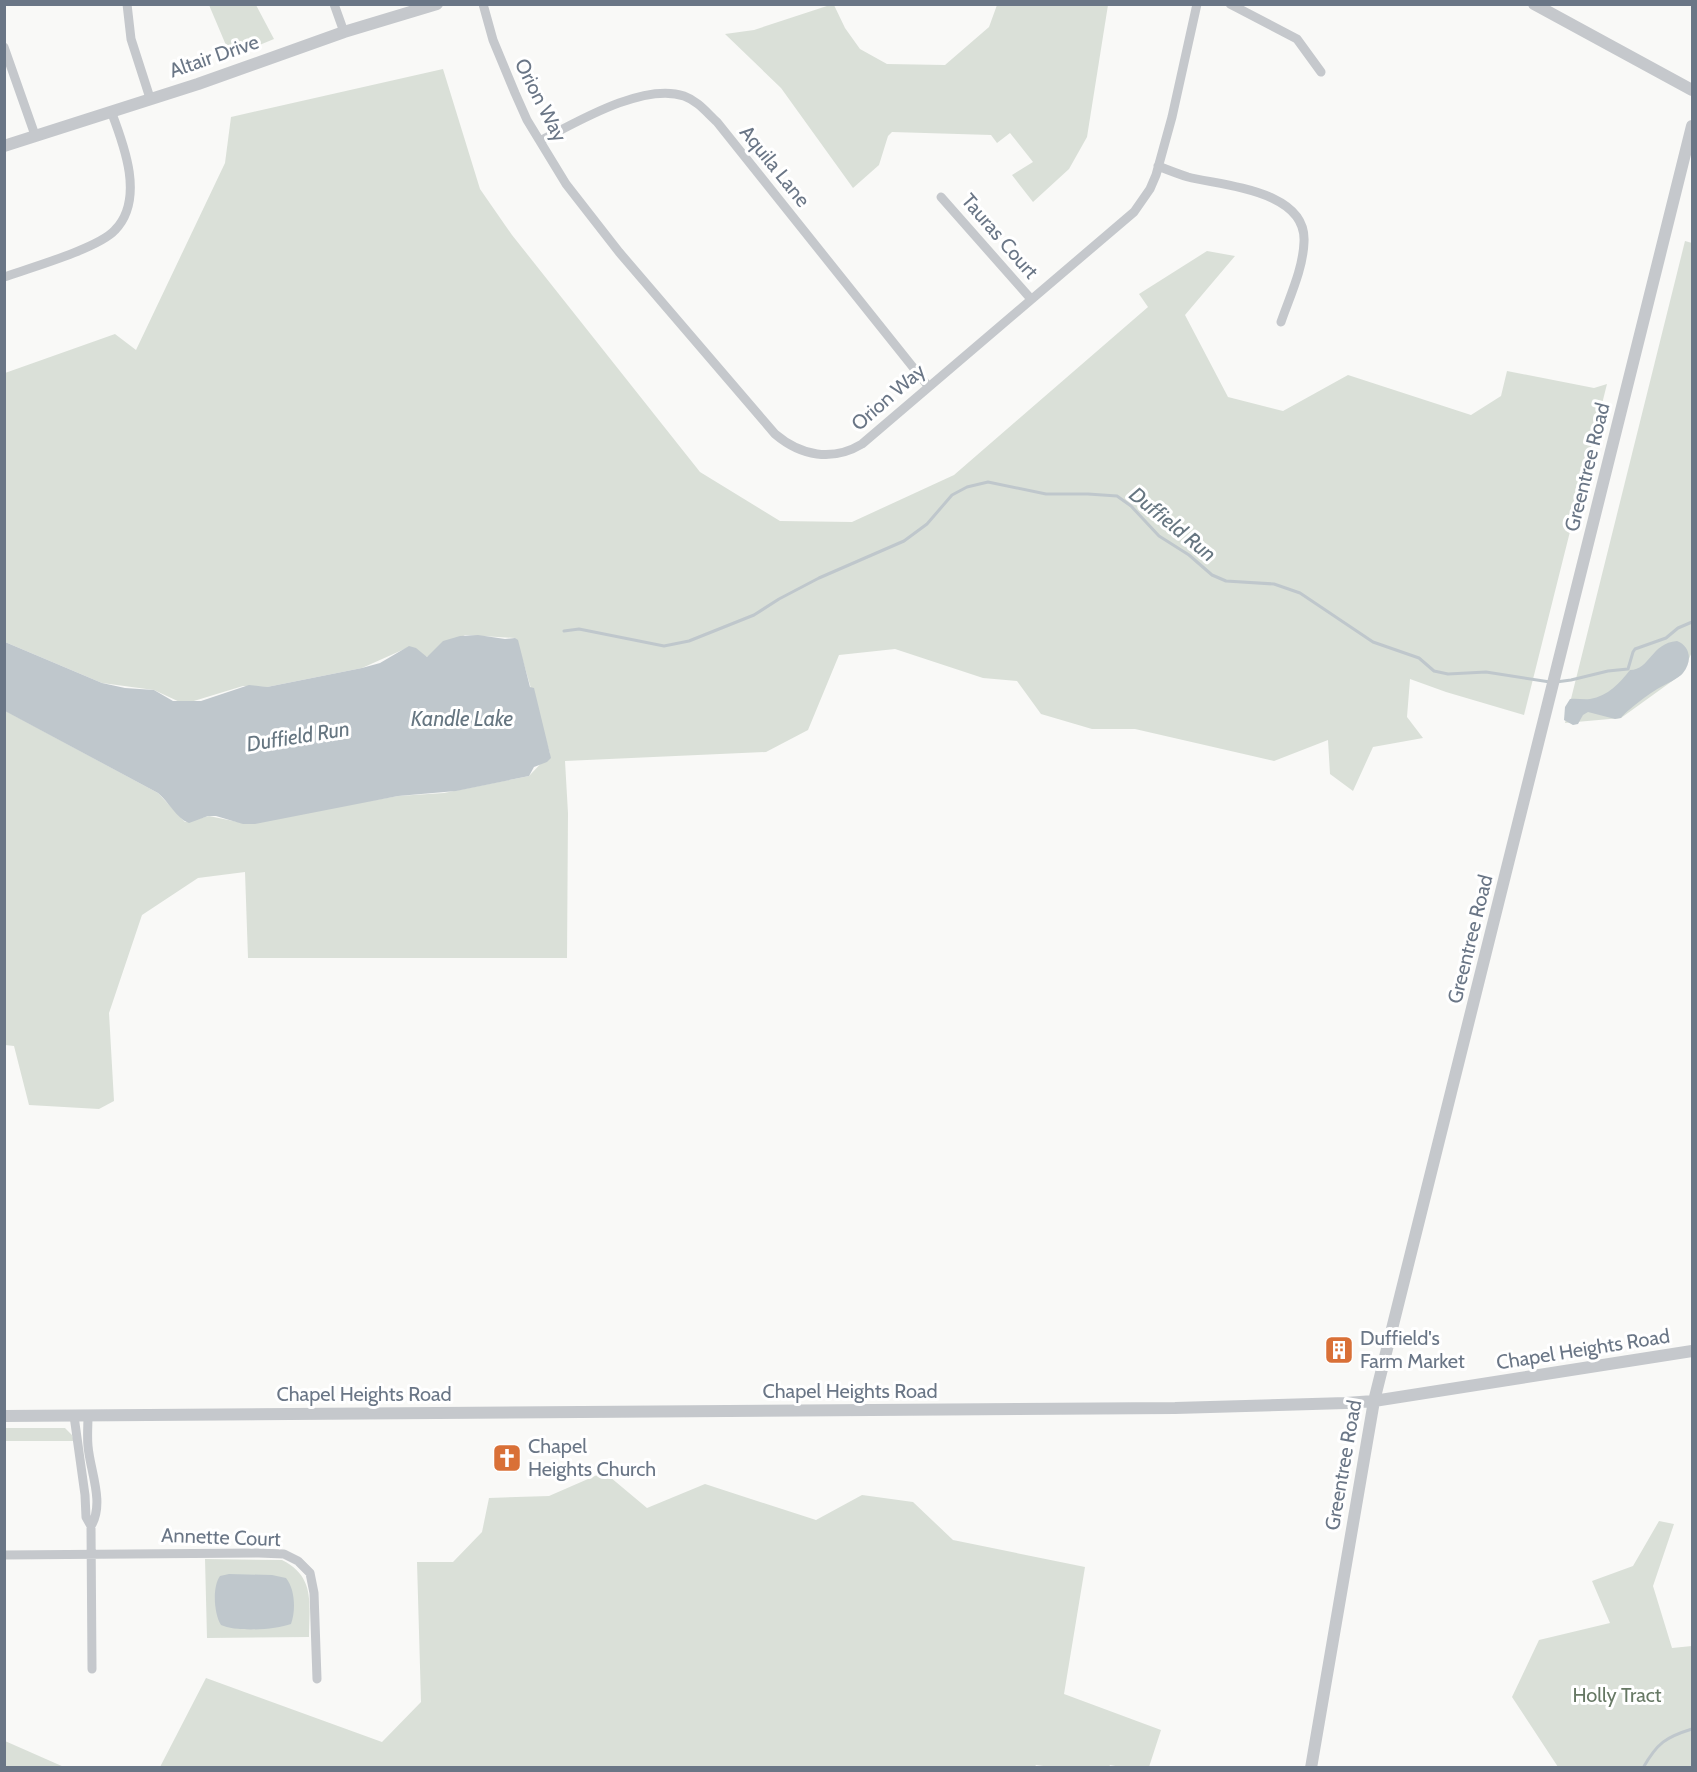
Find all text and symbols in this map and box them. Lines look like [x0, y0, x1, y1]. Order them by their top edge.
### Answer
street label: Altair Drive [166, 30, 262, 82]
street label: Orion Way [510, 54, 572, 146]
street label: Aquila Lane [735, 120, 815, 212]
street label: Tauras Court [957, 189, 1044, 284]
street label: Orion Way [846, 358, 930, 436]
street label: Greentree Road [1559, 400, 1615, 534]
water label: Duffield Run [1125, 482, 1221, 566]
water label: Kandle Lake [411, 706, 514, 731]
water label: Duffield Run [245, 716, 351, 756]
street label: Greentree Road [1442, 872, 1498, 1006]
street label: Chapel Heights Road [1495, 1323, 1671, 1375]
place label: Duffield's Farm Market [1360, 1326, 1465, 1373]
building icon: Duffield's Farm Market [1323, 1334, 1355, 1366]
street label: Chapel Heights Road [762, 1379, 938, 1403]
street label: Chapel Heights Road [276, 1382, 452, 1406]
street label: Greentree Road [1320, 1398, 1366, 1532]
place label: Chapel Heights Church [528, 1434, 656, 1481]
church icon: Chapel Heights Church [491, 1442, 523, 1474]
street label: Annette Court [161, 1523, 281, 1551]
park label: Holly Tract [1572, 1683, 1662, 1707]

